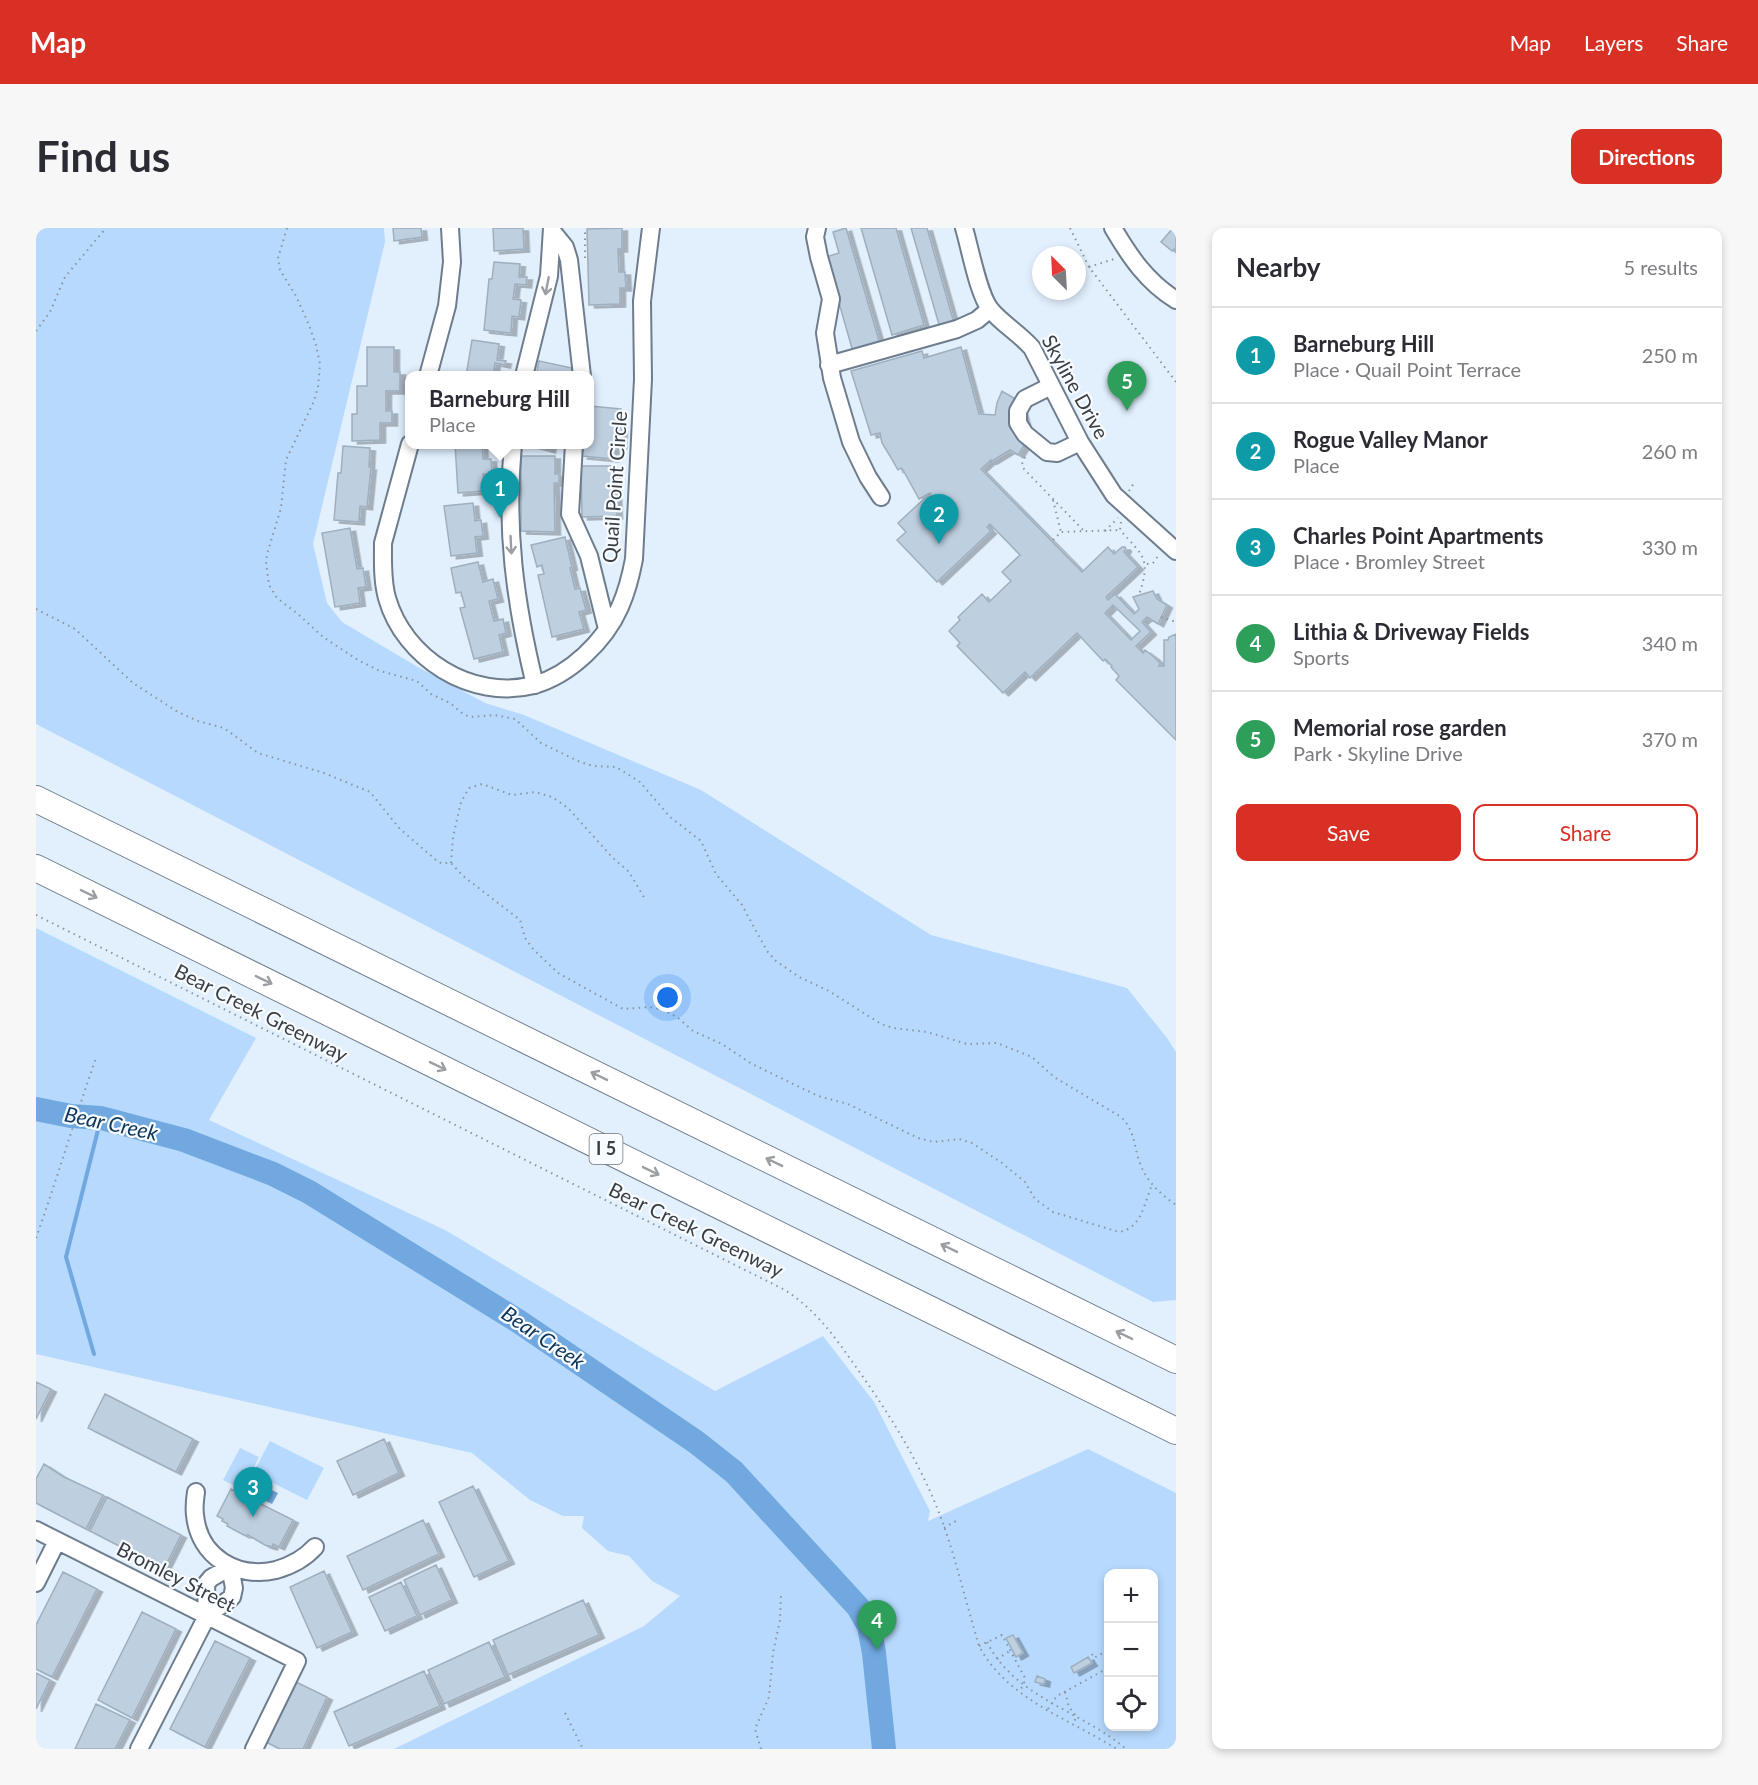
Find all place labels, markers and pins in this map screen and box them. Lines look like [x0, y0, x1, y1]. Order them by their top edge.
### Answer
pin: 5 [1108, 362, 1146, 411]
pin: 1 [480, 468, 520, 518]
pin: 2 [920, 494, 958, 544]
pin: 3 [234, 1468, 272, 1517]
pin: 4 [858, 1600, 896, 1650]

